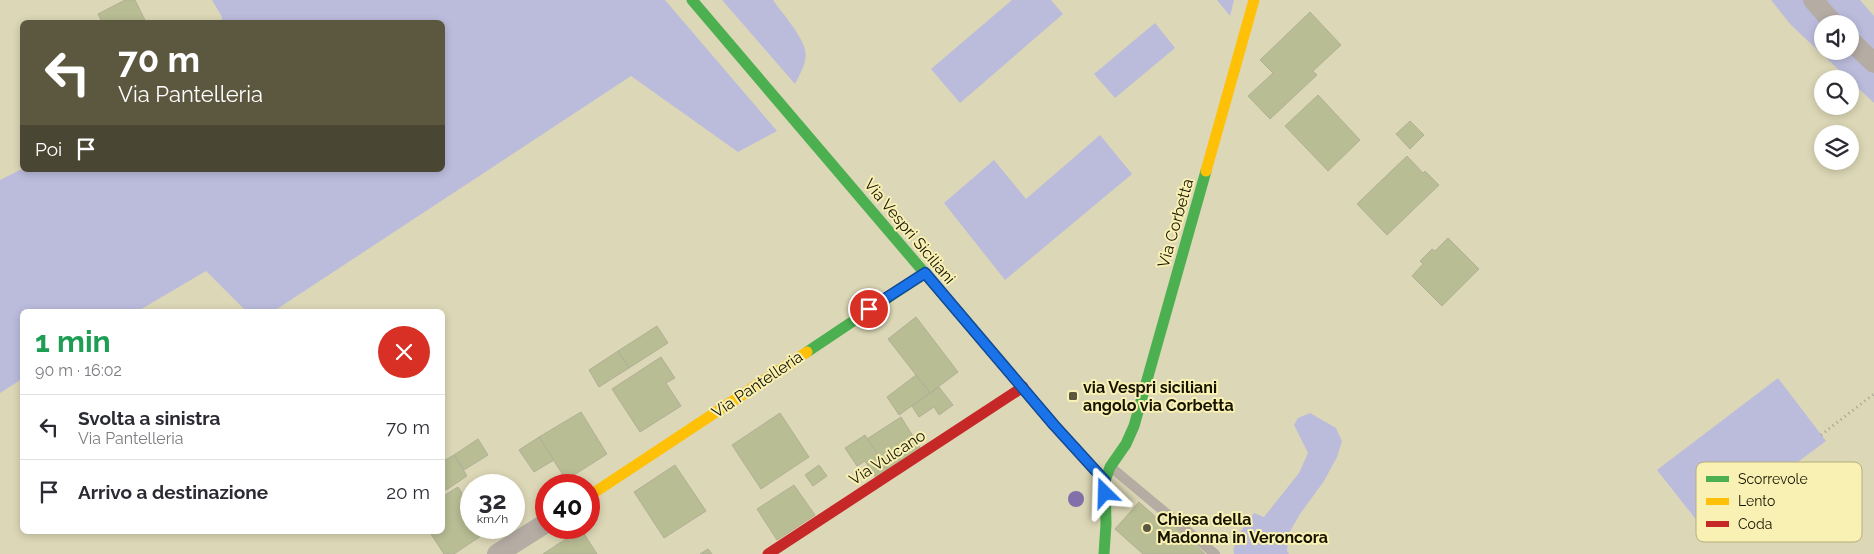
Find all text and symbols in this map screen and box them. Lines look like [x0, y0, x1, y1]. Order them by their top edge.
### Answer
map controls [1814, 15, 1859, 170]
button: sound [1814, 15, 1859, 60]
text: 70 m [118, 39, 200, 80]
icon: left [35, 40, 100, 105]
button: search [1814, 70, 1859, 115]
text: Via Pantelleria [118, 81, 263, 107]
button: layers [1814, 125, 1859, 170]
icon: arrive [72, 135, 100, 163]
text: Poi [35, 138, 62, 160]
street label: Via Vespri Siciliani [860, 175, 959, 288]
street label: Via Corbetta [1154, 176, 1197, 270]
pin [848, 288, 890, 330]
icon: arrive [855, 295, 883, 323]
text: 1 min [35, 324, 111, 359]
button: close [378, 326, 430, 378]
street label: Via Pantelleria [708, 347, 806, 422]
text: 90 m · 16:02 [35, 361, 122, 380]
place label: via Vespri siciliani angolo via Corbetta [1083, 378, 1234, 415]
marker: via Vespri siciliani angolo via Corbetta [1067, 390, 1079, 402]
text: Svolta a sinistra [78, 407, 220, 429]
icon: left [35, 413, 63, 441]
text: 70 m [386, 416, 430, 438]
street label: Via Vulcano [846, 426, 929, 489]
text: Via Pantelleria [78, 429, 184, 448]
legend [1696, 462, 1862, 542]
position arrow [1078, 466, 1130, 518]
text: Scorrevole [1738, 471, 1808, 487]
speed limit sign: 40 [535, 474, 600, 539]
icon: arrive [35, 478, 63, 506]
text: Arrivo a destinazione [78, 481, 268, 503]
text: 20 m [386, 481, 430, 503]
text: 32 [478, 485, 507, 515]
text: Lento [1738, 493, 1775, 509]
place label: Chiesa della Madonna in Veroncora [1157, 510, 1328, 547]
text: km/h [477, 512, 508, 526]
text: Coda [1738, 516, 1772, 532]
marker: Chiesa della Madonna in Veroncora [1141, 522, 1153, 534]

